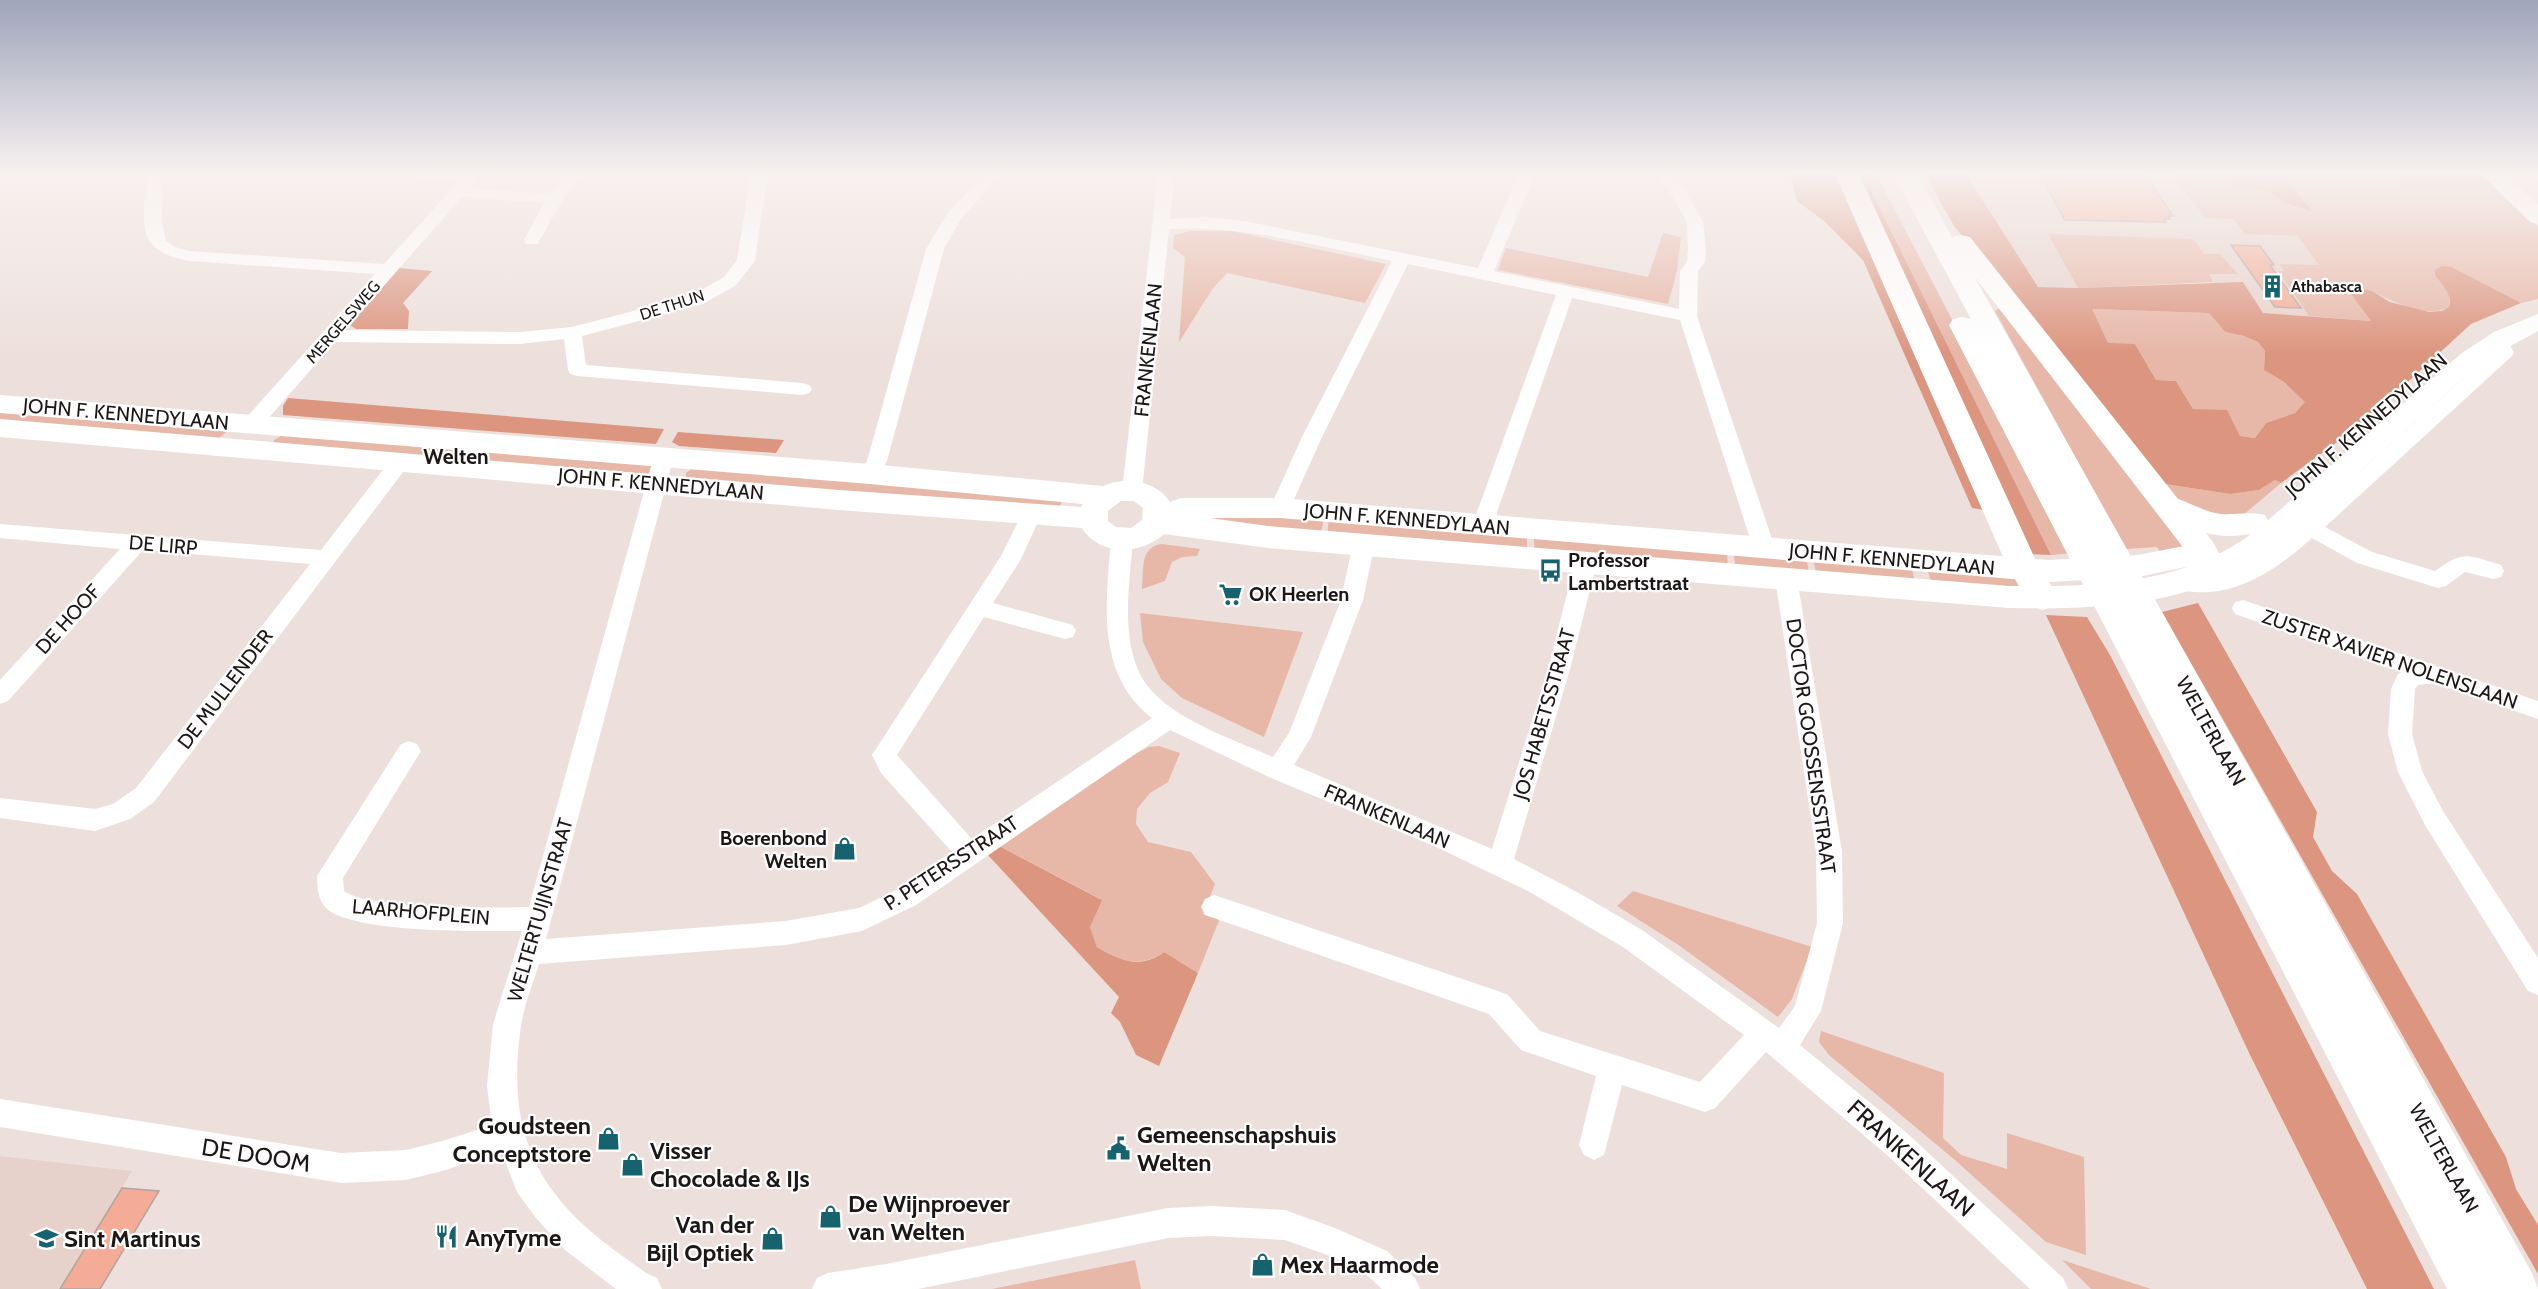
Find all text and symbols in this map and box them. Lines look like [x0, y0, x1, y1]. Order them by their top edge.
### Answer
building icon: Athabasca [2260, 273, 2286, 299]
street label: MERGELSWEG [302, 277, 384, 367]
place label: Athabasca [2291, 277, 2362, 296]
street label: FRANKENLAAN [1129, 282, 1167, 418]
street label: DE THUN [637, 286, 707, 324]
street label: JOHN F. KENNEDYLAAN [2279, 348, 2452, 502]
street label: JOHN F. KENNEDYLAAN [21, 393, 230, 435]
district label: Welten [423, 444, 489, 469]
street label: JOHN F. KENNEDYLAAN [556, 463, 765, 505]
street label: JOHN F. KENNEDYLAAN [1302, 498, 1511, 540]
street label: DE LIRP [128, 530, 198, 560]
street label: JOHN F. KENNEDYLAAN [1787, 538, 1996, 580]
place label: Professor Lambertstraat [1568, 548, 1689, 595]
bus stop icon: Professor Lambertstraat [1537, 558, 1563, 584]
street label: DE HOOF [30, 579, 106, 659]
supermarket icon: OK Heerlen [1218, 581, 1244, 607]
place label: OK Heerlen [1249, 582, 1349, 606]
street label: ZUSTER XAVIER NOLENSLAAN [2259, 604, 2521, 714]
street label: DOCTOR GOOSSENSSTRAAT [1781, 617, 1841, 875]
street label: DE MULLENDER [172, 624, 278, 754]
street label: JOS HABETSSTRAAT [1508, 625, 1580, 803]
street label: WELTERLAAN [2171, 672, 2251, 790]
street label: FRANKENLAAN [1321, 779, 1453, 853]
street label: P. PETERSSTRAAT [879, 811, 1023, 915]
street label: WELTERTUIJNSTRAAT [502, 815, 578, 1005]
place label: Boerenbond Welten [720, 826, 827, 873]
shop icon: Boerenbond Welten [832, 836, 858, 862]
street label: LAARHOFPLEIN [351, 894, 491, 930]
street label: FRANKENLAAN [1841, 1093, 1981, 1223]
street label: WELTERLAAN [2404, 1099, 2484, 1217]
place label: Goudsteen Conceptstore [453, 1111, 591, 1168]
place label: Gemeenschapshuis Welten [1137, 1120, 1336, 1177]
shop icon: Goudsteen Conceptstore [596, 1126, 622, 1152]
street label: DE DOOM [199, 1132, 313, 1178]
public building icon: Gemeenschapshuis Welten [1106, 1135, 1132, 1161]
place label: Visser Chocolade & IJs [650, 1136, 810, 1193]
shop icon: Visser Chocolade & IJs [619, 1151, 645, 1177]
place label: De Wijnproever van Welten [848, 1189, 1010, 1246]
shop icon: De Wijnproever van Welten [817, 1204, 843, 1230]
place label: Van der Bijl Optiek [646, 1210, 754, 1267]
place label: AnyTyme [465, 1223, 561, 1252]
place label: Sint Martinus [64, 1224, 201, 1253]
restaurant icon: AnyTyme [434, 1224, 460, 1250]
school or university icon: Sint Martinus [33, 1225, 59, 1251]
shop icon: Van der Bijl Optiek [759, 1225, 785, 1251]
place label: Mex Haarmode [1280, 1250, 1439, 1279]
shop icon: Mex Haarmode [1249, 1251, 1275, 1277]

